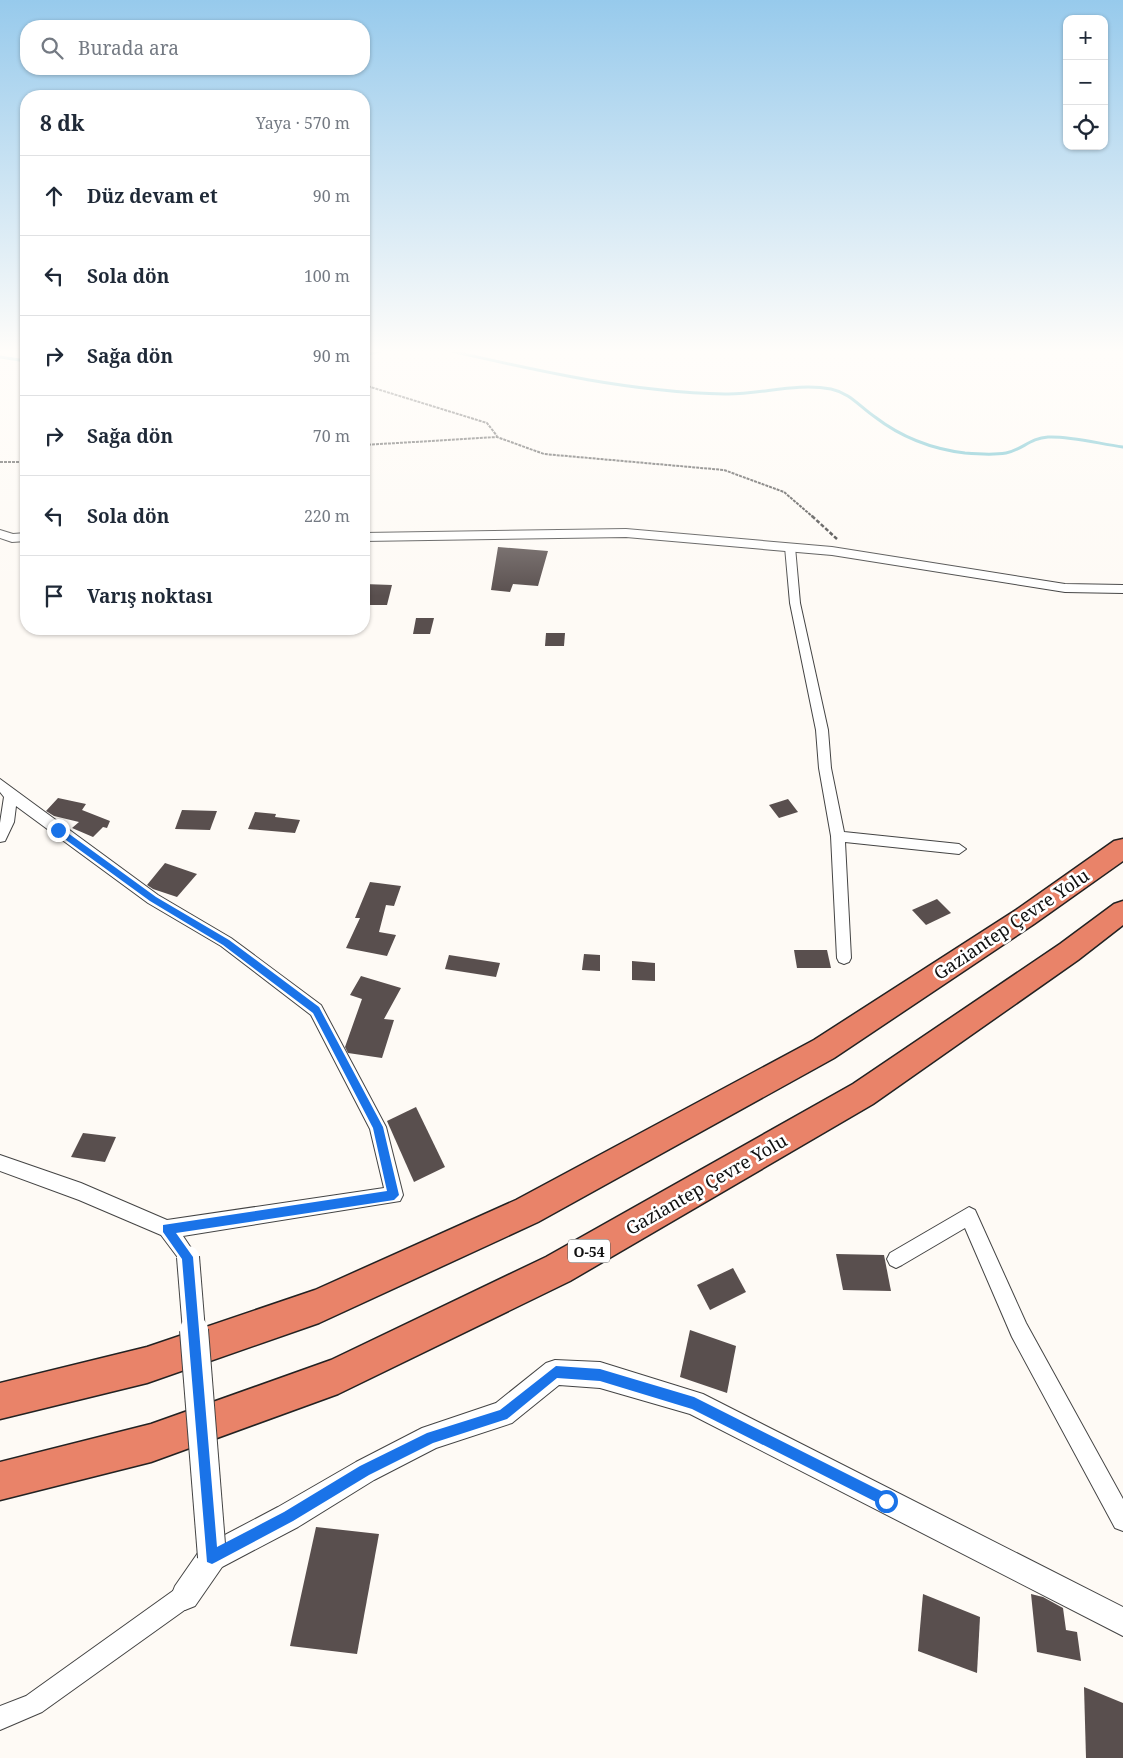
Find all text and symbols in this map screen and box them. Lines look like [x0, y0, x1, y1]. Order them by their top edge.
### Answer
map controls [1063, 15, 1108, 150]
button: + [1063, 15, 1108, 60]
search box [20, 20, 370, 75]
icon: search [38, 34, 66, 62]
text: Burada ara [78, 35, 179, 61]
button: − [1063, 60, 1108, 105]
button: locate [1063, 105, 1108, 150]
text: 8 dk [40, 109, 84, 137]
text: Yaya · 570 m [256, 112, 350, 134]
icon: ahead [40, 182, 68, 210]
text: Düz devam et [87, 183, 218, 209]
text: 90 m [313, 185, 350, 207]
icon: left [40, 262, 68, 290]
text: Sola dön [87, 263, 169, 289]
text: 100 m [304, 265, 350, 287]
icon: right [40, 342, 68, 370]
text: Sağa dön [87, 343, 173, 369]
text: 90 m [313, 345, 350, 367]
icon: right [40, 422, 68, 450]
text: Sağa dön [87, 423, 173, 449]
text: 70 m [313, 425, 350, 447]
icon: left [40, 502, 68, 530]
text: Sola dön [87, 503, 169, 529]
text: 220 m [304, 505, 350, 527]
icon: arrive [40, 582, 68, 610]
text: Varış noktası [87, 583, 213, 609]
route end [47, 819, 70, 842]
street label: Gaziantep Çevre Yolu [929, 863, 1094, 985]
street label: Gaziantep Çevre Yolu [621, 1128, 792, 1240]
road number: O-54 [568, 1240, 610, 1262]
route start [875, 1490, 898, 1513]

